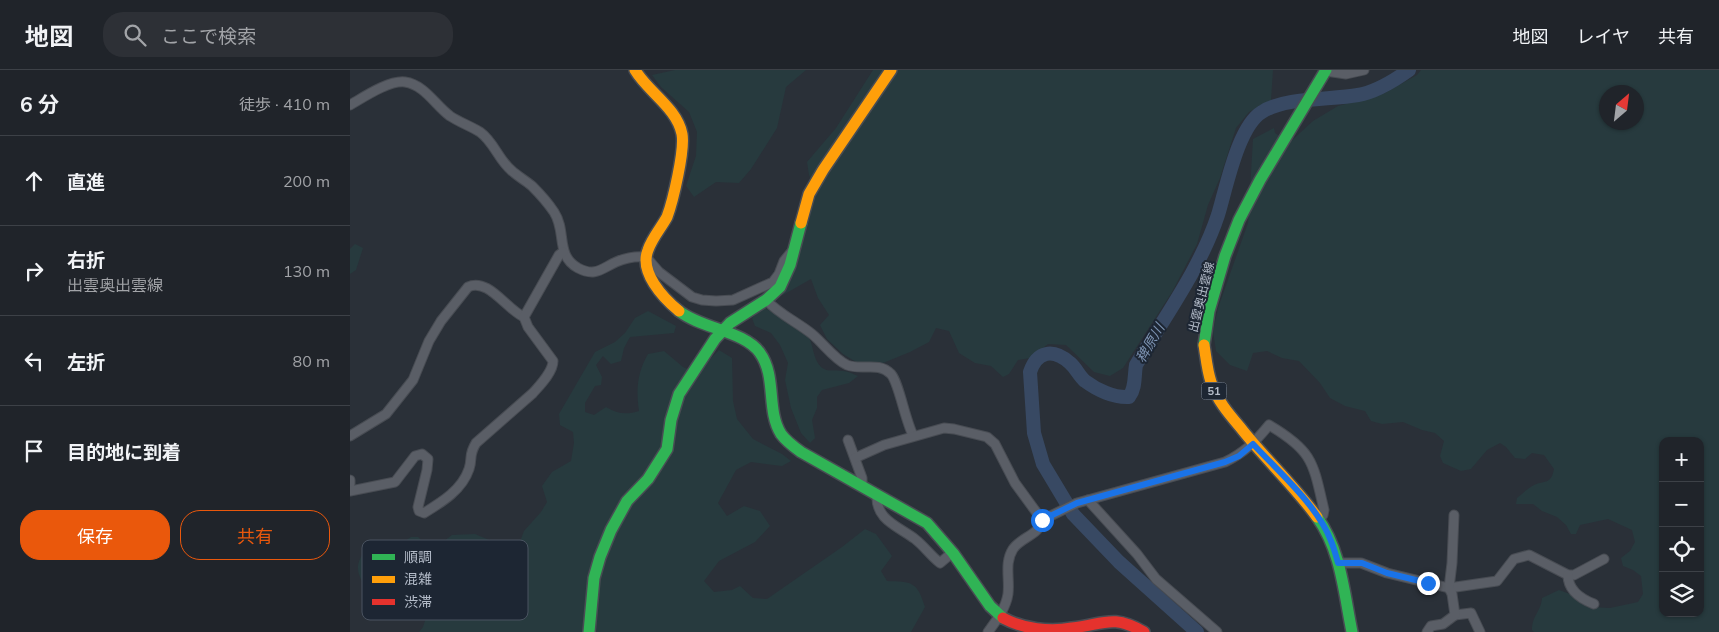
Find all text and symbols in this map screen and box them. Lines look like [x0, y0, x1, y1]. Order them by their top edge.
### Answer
search box [103, 12, 453, 57]
text: 地図 [25, 21, 73, 51]
icon: search [121, 21, 149, 49]
text: ここで検索 [161, 24, 256, 48]
text: 地図 [1513, 25, 1549, 48]
text: レイヤ [1577, 25, 1630, 48]
text: 共有 [1658, 25, 1694, 48]
north arrow [1599, 85, 1644, 130]
text: 6 分 [20, 91, 59, 117]
text: 徒歩 · 410 m [239, 94, 330, 114]
icon: ahead [20, 167, 48, 195]
text: 直進 [67, 170, 105, 194]
text: 200 m [283, 171, 330, 191]
text: 右折 [67, 248, 105, 272]
icon: right [20, 257, 48, 285]
street label: 出雲奥出雲線 [1185, 260, 1217, 334]
text: 130 m [283, 261, 330, 281]
text: 出雲奥出雲線 [67, 275, 163, 295]
water label: 稗原川 [1132, 319, 1169, 366]
icon: left [20, 347, 48, 375]
text: 左折 [67, 350, 105, 374]
text: 80 m [293, 351, 330, 371]
road number: 51 [1202, 382, 1226, 400]
icon: arrive [20, 437, 48, 465]
map controls [1659, 437, 1704, 617]
button: + [1659, 437, 1704, 482]
text: 目的地に到着 [67, 440, 181, 464]
button: − [1659, 482, 1704, 527]
route start [1031, 509, 1054, 532]
button: 保存 [20, 510, 170, 560]
button: 共有 [180, 510, 330, 560]
button: locate [1659, 527, 1704, 572]
legend [362, 540, 528, 620]
text: 順調 [404, 548, 432, 566]
text: 混雑 [404, 570, 432, 588]
route end [1417, 572, 1440, 595]
button: layers [1659, 572, 1704, 617]
text: 渋滞 [404, 593, 432, 611]

